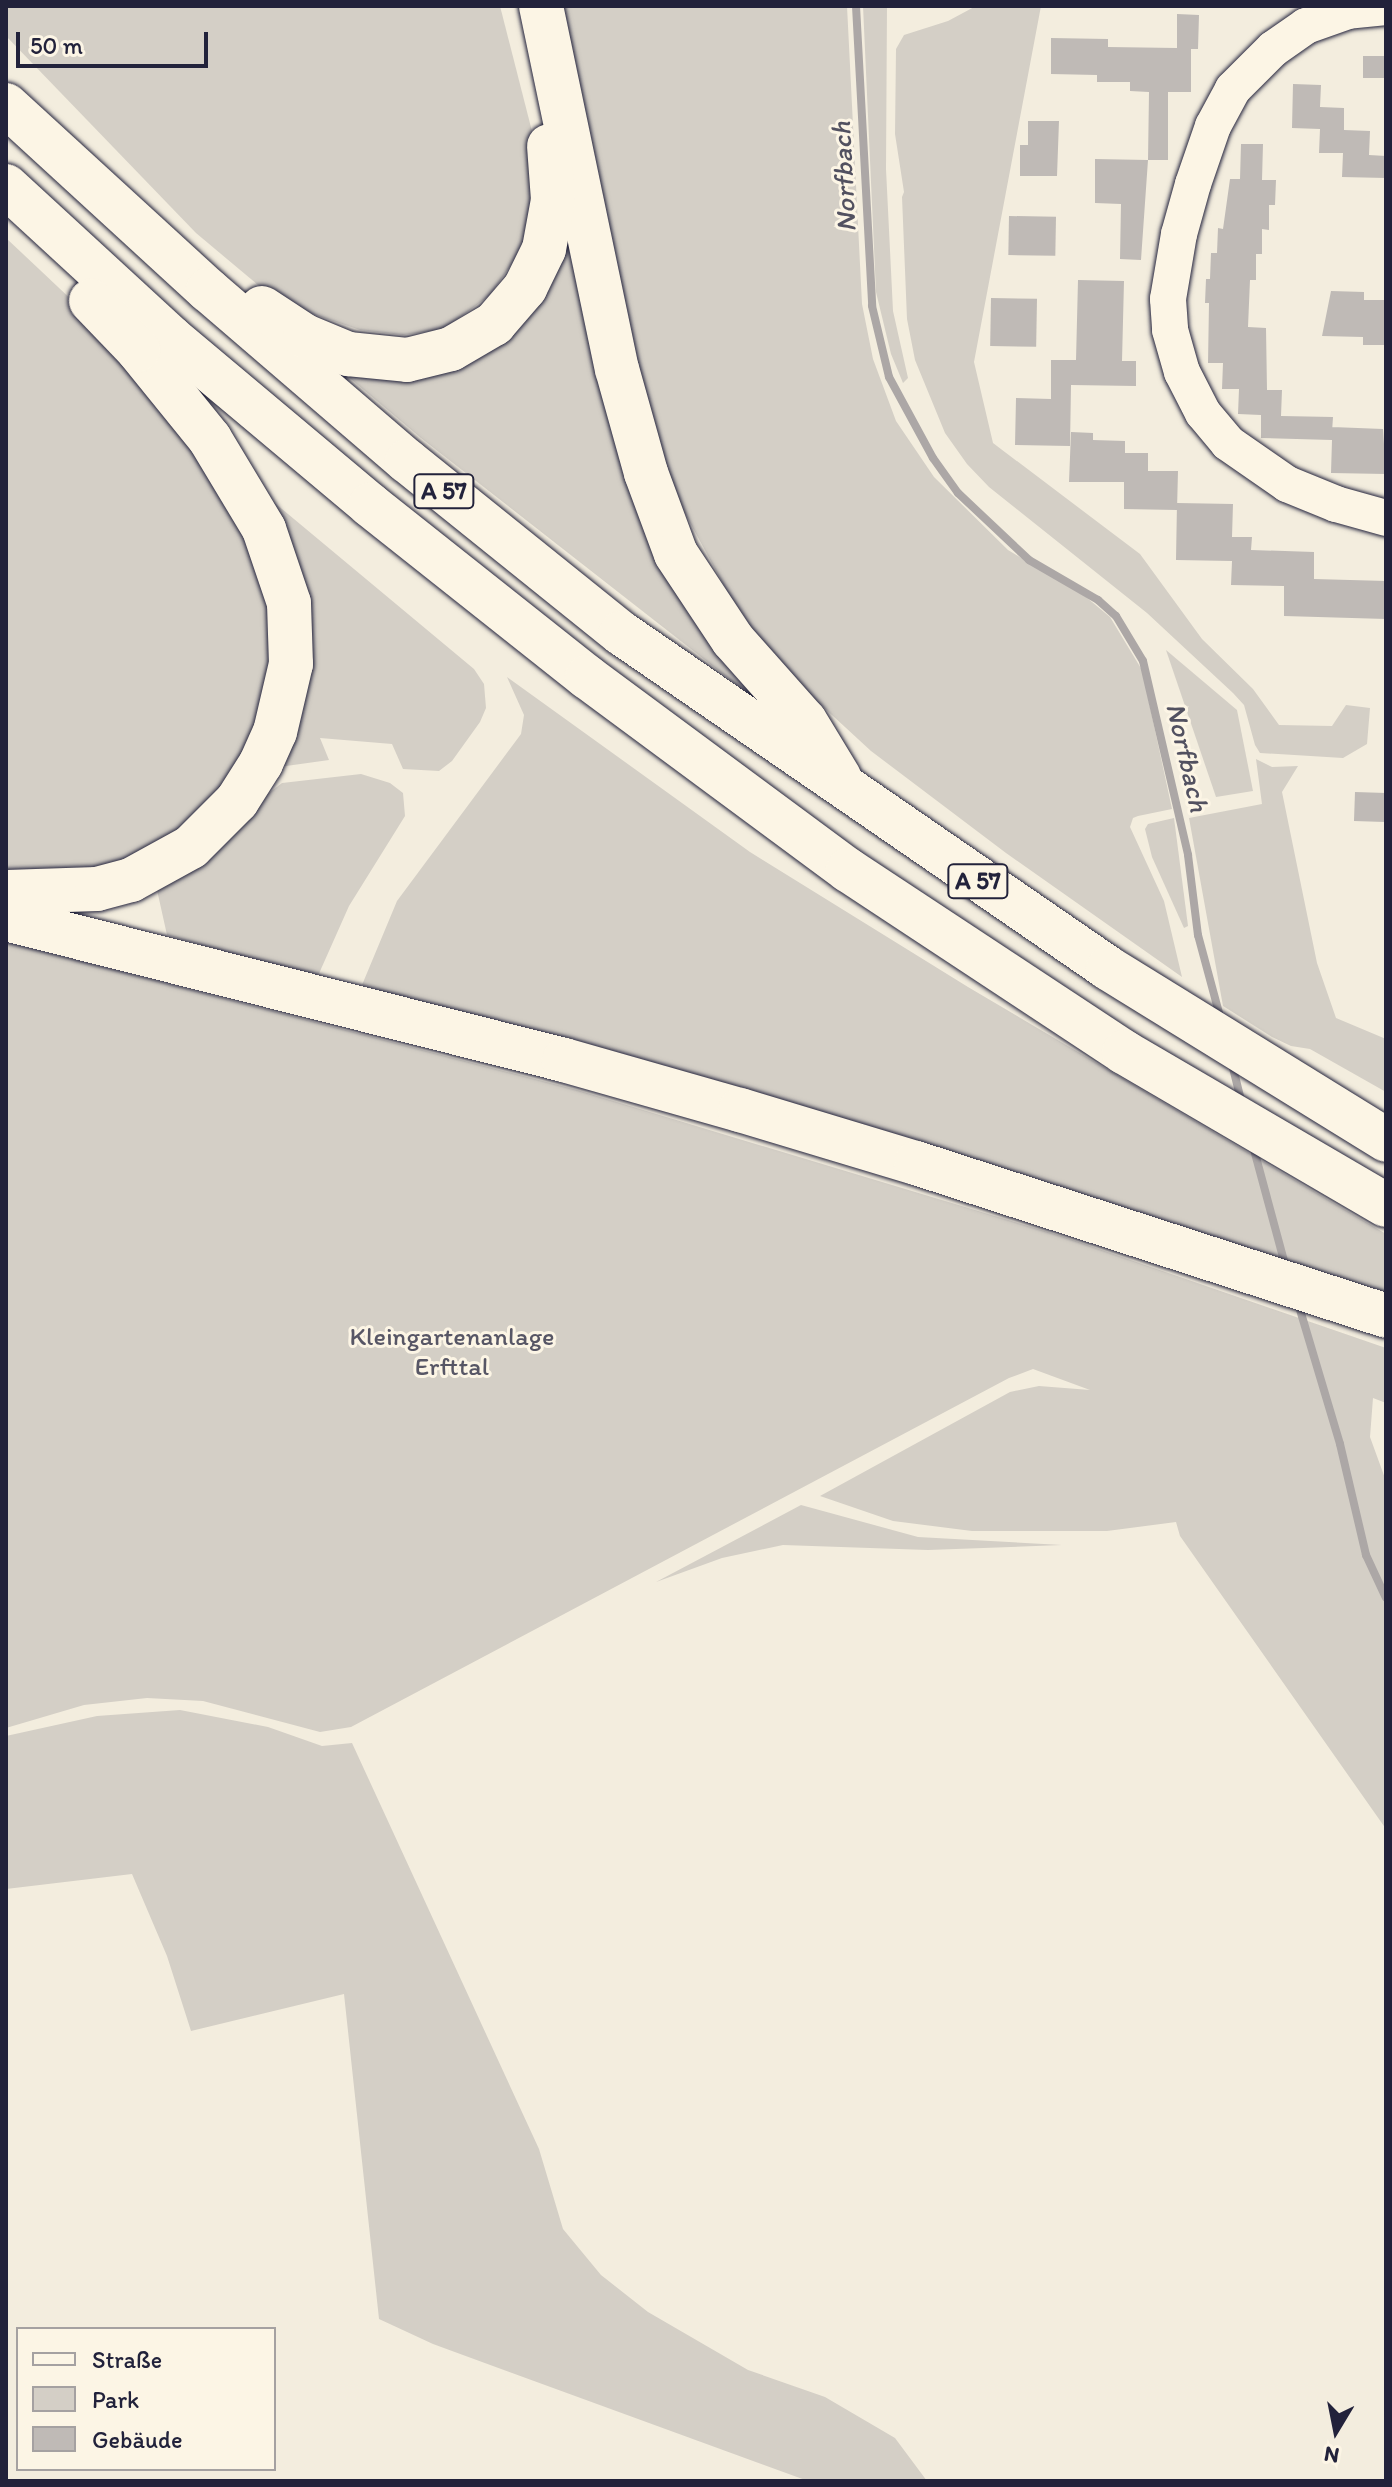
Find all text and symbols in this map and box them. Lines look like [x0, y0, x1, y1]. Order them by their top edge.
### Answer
scale bar [20, 16, 212, 66]
text: 50 m [30, 31, 83, 60]
water label: Norfbach [823, 121, 863, 233]
road number: A 57 [412, 471, 476, 511]
water label: Norfbach [1159, 699, 1217, 815]
road number: A 57 [946, 861, 1010, 901]
park label: Kleingartenanlage Erfttal [350, 1321, 554, 1382]
legend [16, 2327, 276, 2471]
text: Straße [92, 2345, 162, 2374]
text: Park [92, 2385, 139, 2414]
north arrow [1296, 2391, 1376, 2471]
text: Gebäude [92, 2425, 183, 2454]
text: N [1322, 2441, 1341, 2470]

